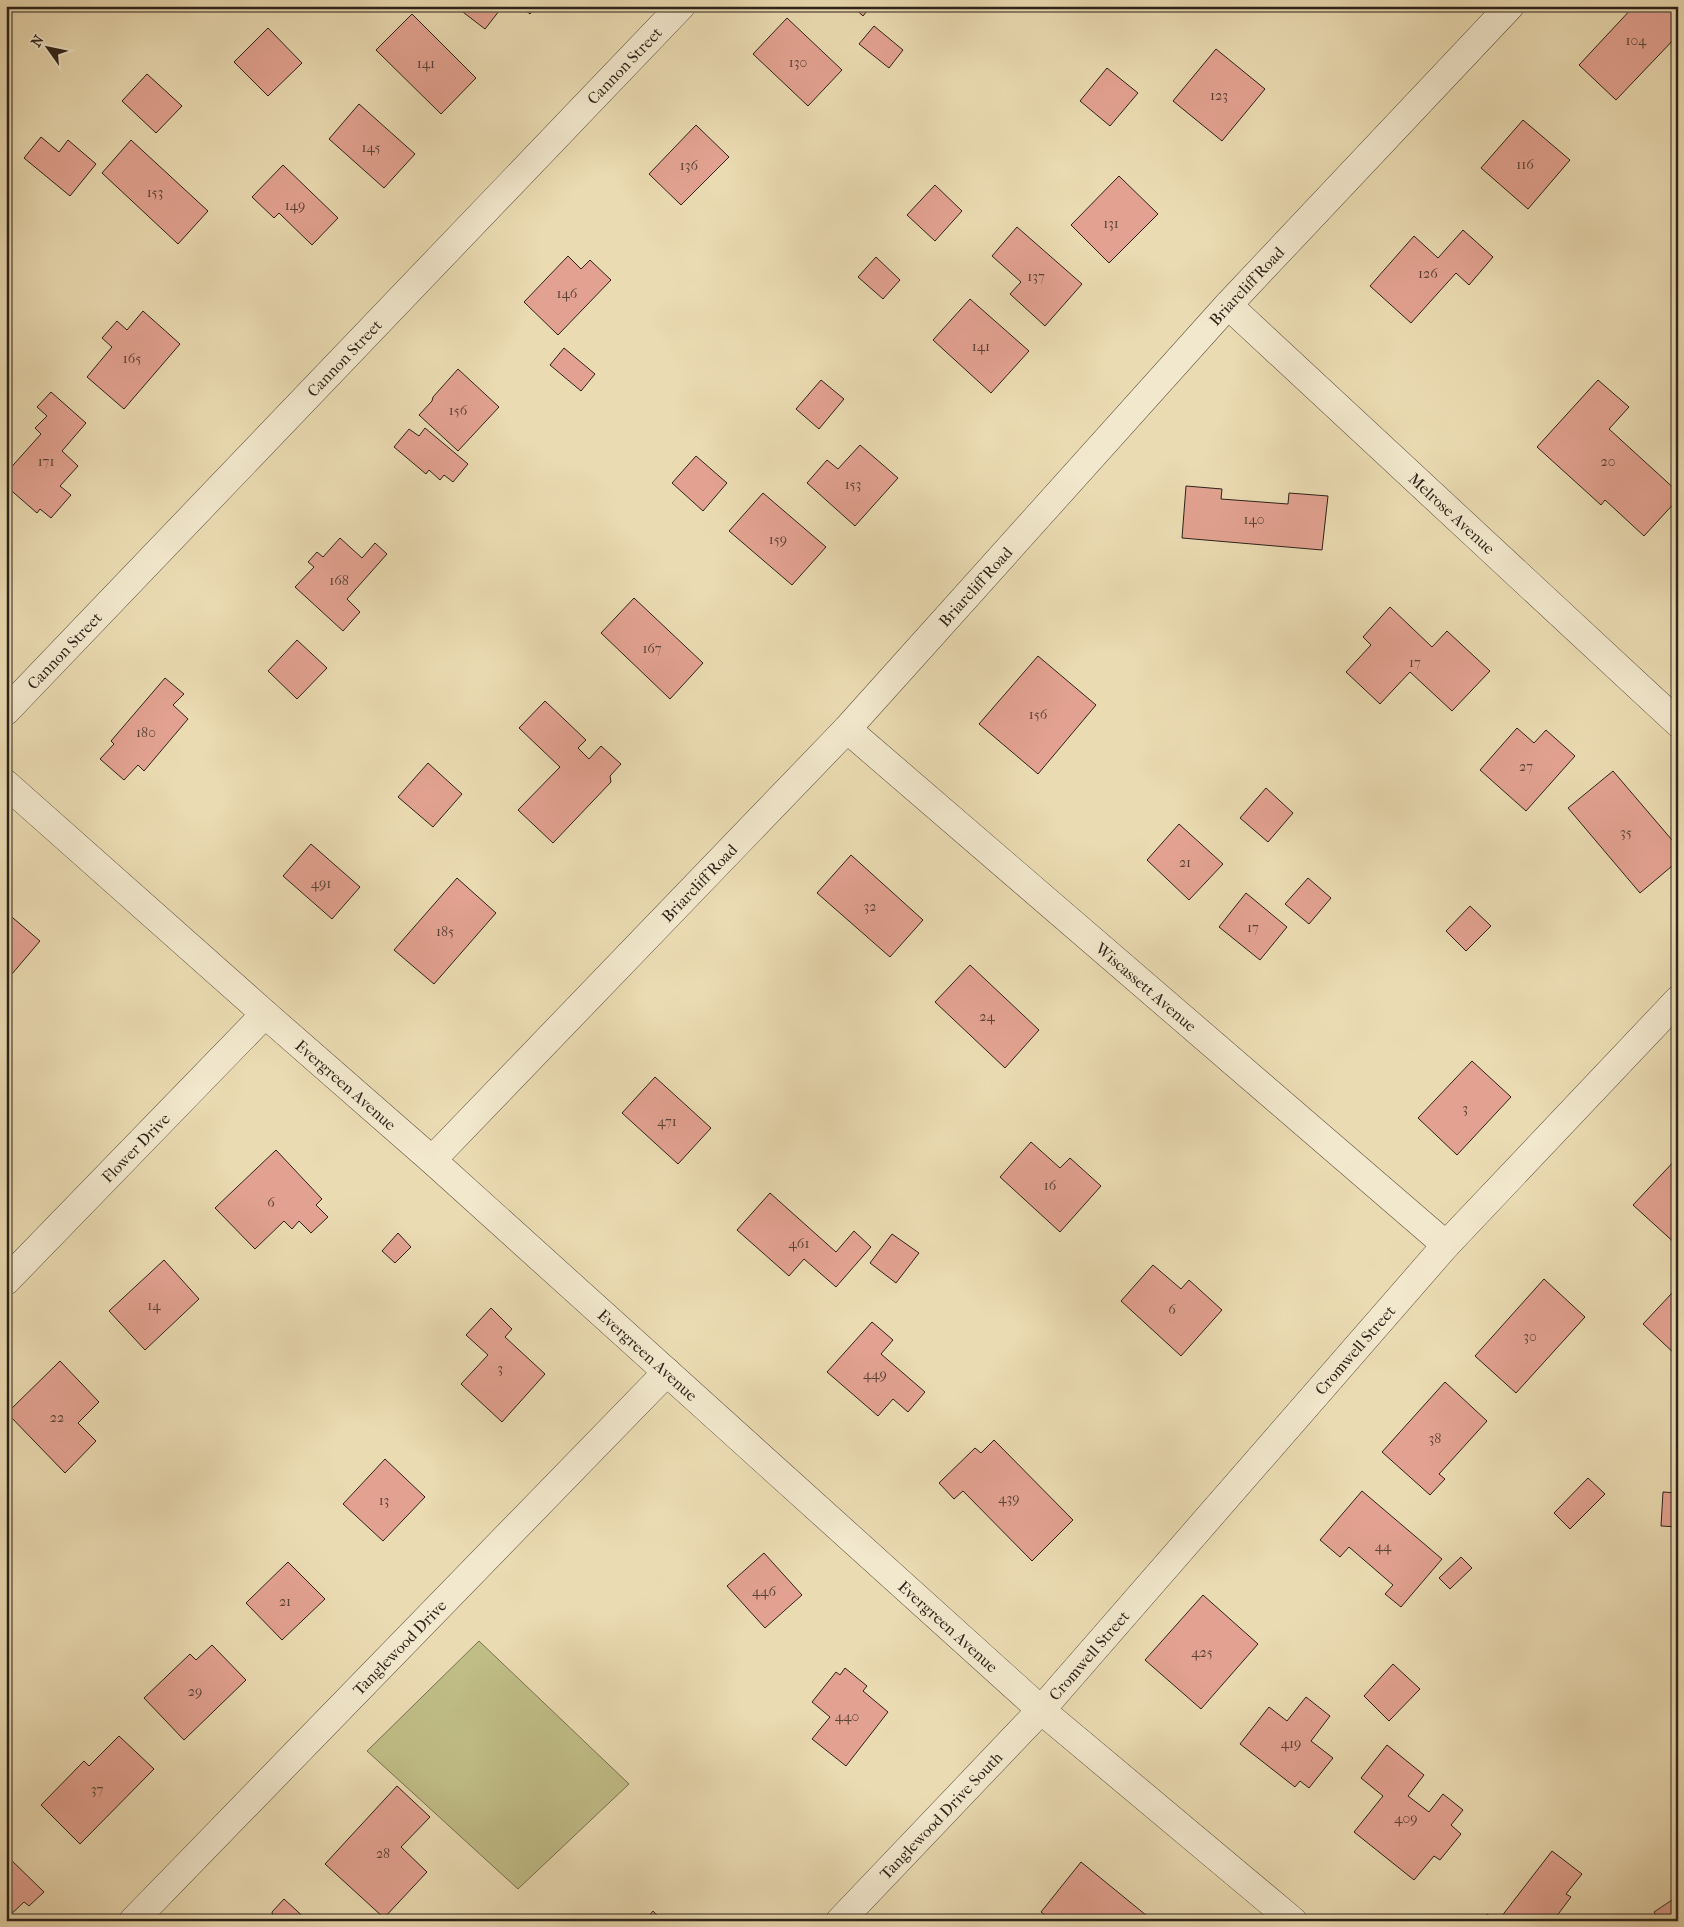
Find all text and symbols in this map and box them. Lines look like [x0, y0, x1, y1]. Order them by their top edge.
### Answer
north arrow [22, 22, 72, 72]
street label: Cannon Street [583, 22, 666, 108]
text: N [27, 32, 48, 50]
house number: 104 [1626, 32, 1647, 49]
house number: 130 [789, 54, 807, 71]
house number: 141 [417, 55, 435, 72]
house number: 123 [1210, 87, 1228, 104]
house number: 145 [362, 139, 380, 156]
house number: 116 [1516, 156, 1534, 173]
house number: 136 [680, 157, 699, 174]
house number: 153 [147, 184, 163, 201]
house number: 149 [285, 197, 305, 214]
house number: 131 [1103, 215, 1119, 232]
street label: Briarcliff Road [1205, 242, 1288, 329]
house number: 126 [1418, 265, 1438, 282]
house number: 137 [1027, 268, 1045, 285]
house number: 146 [557, 285, 578, 302]
street label: Cannon Street [303, 315, 386, 400]
house number: 141 [972, 338, 990, 355]
house number: 165 [123, 350, 141, 367]
house number: 156 [449, 402, 468, 419]
house number: 171 [38, 453, 54, 470]
house number: 20 [1601, 453, 1615, 470]
street label: Melrose Avenue [1405, 469, 1499, 558]
house number: 153 [845, 476, 861, 493]
house number: 140 [1244, 511, 1265, 528]
house number: 159 [769, 531, 787, 548]
street label: Briarcliff Road [934, 542, 1016, 630]
house number: 168 [329, 572, 349, 589]
street label: Cannon Street [23, 608, 106, 693]
house number: 167 [642, 640, 662, 657]
house number: 17 [1409, 654, 1421, 671]
house number: 156 [1029, 706, 1048, 723]
house number: 180 [136, 724, 156, 741]
house number: 27 [1519, 758, 1533, 775]
house number: 35 [1620, 824, 1632, 841]
street label: Briarcliff Road [657, 840, 741, 926]
house number: 21 [1179, 854, 1191, 871]
house number: 491 [311, 875, 331, 892]
house number: 32 [864, 898, 876, 915]
house number: 17 [1247, 919, 1259, 936]
house number: 185 [436, 923, 454, 940]
street label: Wiscassett Avenue [1091, 938, 1201, 1035]
house number: 24 [979, 1008, 995, 1025]
street label: Evergreen Avenue [292, 1036, 400, 1134]
house number: 3 [1462, 1100, 1468, 1117]
street label: Flower Drive [97, 1109, 174, 1186]
house number: 471 [657, 1113, 677, 1130]
house number: 16 [1044, 1177, 1057, 1194]
house number: 6 [267, 1194, 275, 1211]
house number: 461 [789, 1235, 809, 1252]
house number: 14 [147, 1297, 161, 1314]
house number: 6 [1168, 1301, 1176, 1318]
street label: Cromwell Street [1311, 1301, 1399, 1399]
street label: Evergreen Avenue [594, 1305, 702, 1405]
house number: 30 [1523, 1328, 1537, 1345]
house number: 3 [497, 1360, 503, 1377]
house number: 449 [863, 1366, 887, 1383]
house number: 22 [50, 1409, 64, 1426]
house number: 38 [1429, 1430, 1441, 1447]
house number: 439 [998, 1490, 1020, 1507]
house number: 13 [379, 1492, 389, 1509]
house number: 44 [1375, 1538, 1392, 1555]
street label: Evergreen Avenue [895, 1577, 1002, 1676]
house number: 446 [752, 1583, 777, 1600]
house number: 21 [279, 1593, 291, 1610]
street label: Tanglewood Drive [349, 1595, 450, 1699]
street label: Cromwell Street [1045, 1606, 1133, 1704]
house number: 425 [1191, 1644, 1213, 1661]
house number: 29 [188, 1683, 202, 1700]
house number: 440 [835, 1708, 859, 1725]
house number: 419 [1281, 1735, 1301, 1752]
street label: Tanglewood Drive South [875, 1747, 1006, 1883]
house number: 37 [91, 1781, 103, 1798]
house number: 409 [1394, 1810, 1418, 1827]
house number: 28 [376, 1845, 390, 1862]

